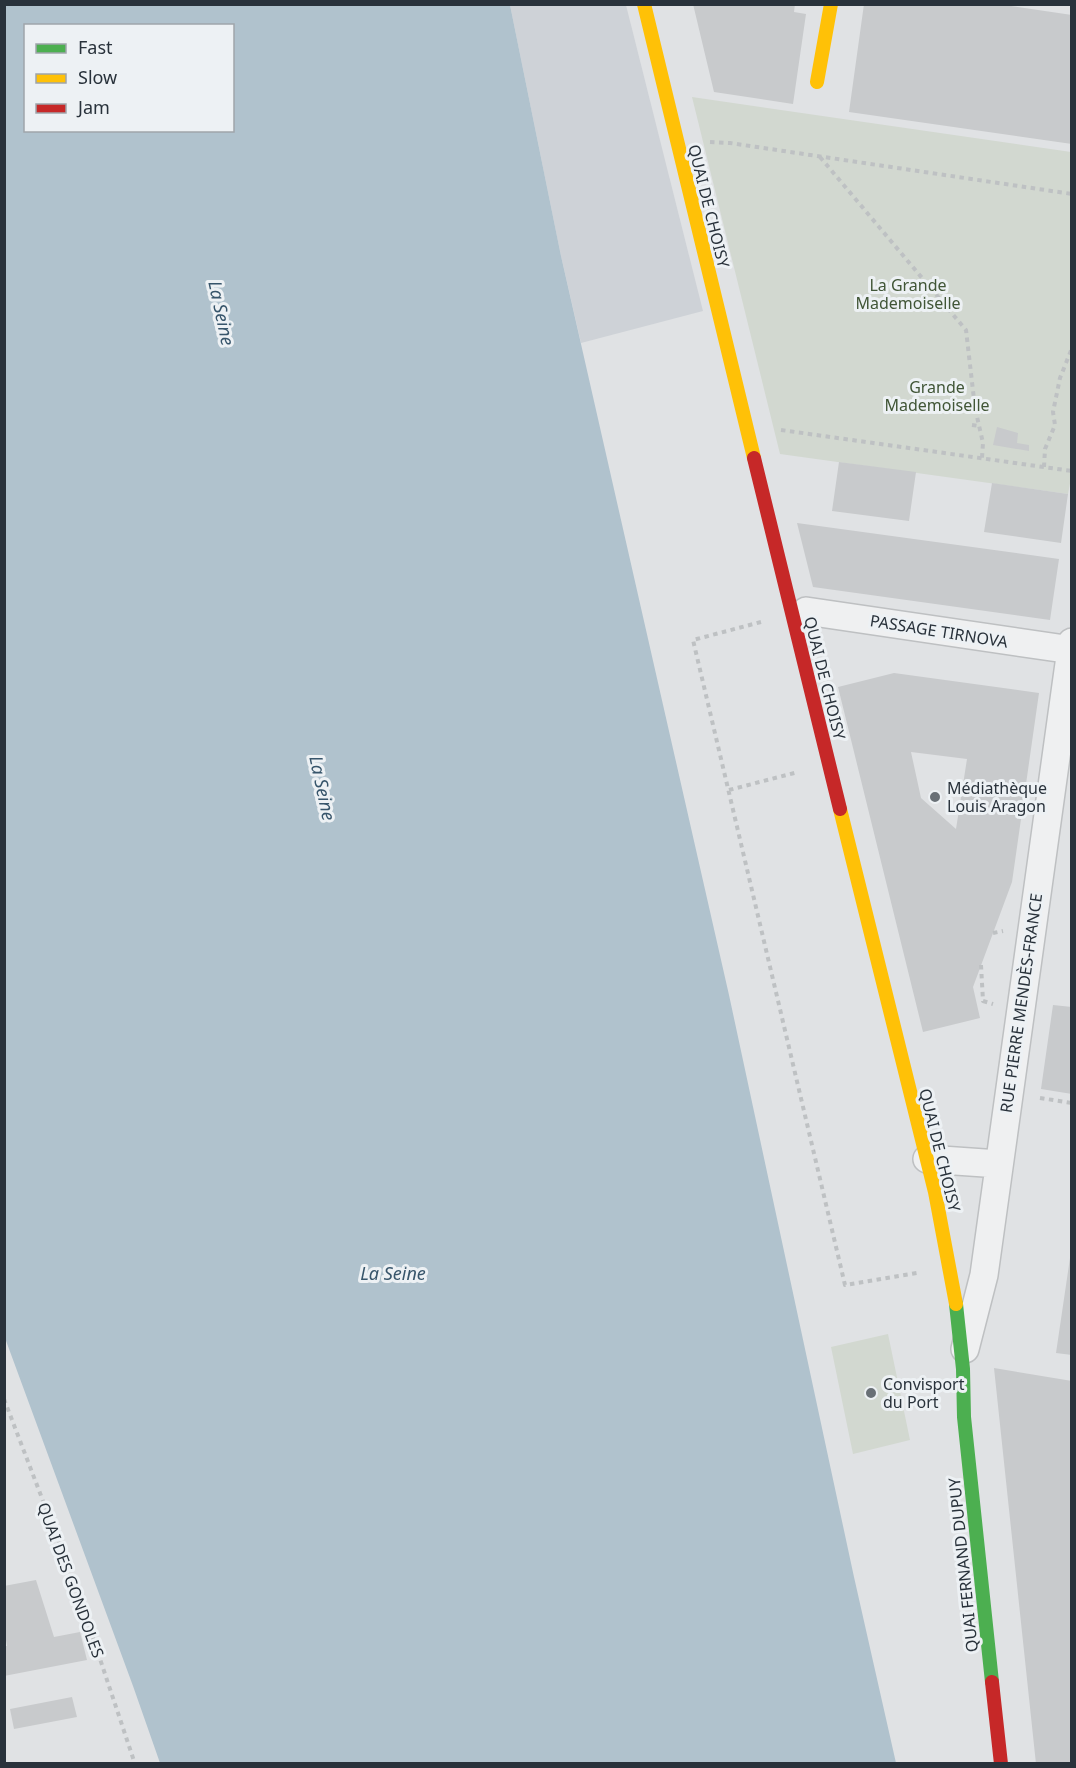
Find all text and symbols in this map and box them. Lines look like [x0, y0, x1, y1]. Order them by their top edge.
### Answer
legend [24, 24, 234, 132]
text: Fast [78, 35, 113, 59]
text: Slow [78, 65, 117, 89]
text: Jam [76, 95, 110, 119]
street label: QUAI DE CHOISY [683, 142, 735, 271]
park label: La Grande Mademoiselle [855, 274, 961, 314]
water label: La Seine [203, 278, 241, 348]
park label: Grande Mademoiselle [884, 376, 990, 416]
street label: PASSAGE TIRNOVA [869, 609, 1010, 653]
street label: QUAI DE CHOISY [799, 614, 851, 743]
water label: La Seine [304, 753, 342, 823]
place label: Médiathèque Louis Aragon [947, 777, 1047, 817]
marker: Médiathèque Louis Aragon [928, 790, 942, 804]
street label: RUE PIERRE MENDÈS-FRANCE [995, 892, 1047, 1114]
street label: QUAI DE CHOISY [914, 1086, 966, 1215]
water label: La Seine [360, 1261, 426, 1285]
place label: Convisport du Port [883, 1373, 965, 1413]
marker: Convisport du Port [864, 1386, 878, 1400]
street label: QUAI FERNAND DUPUY [943, 1476, 983, 1653]
street label: QUAI DES GONDOLES [33, 1499, 109, 1661]

